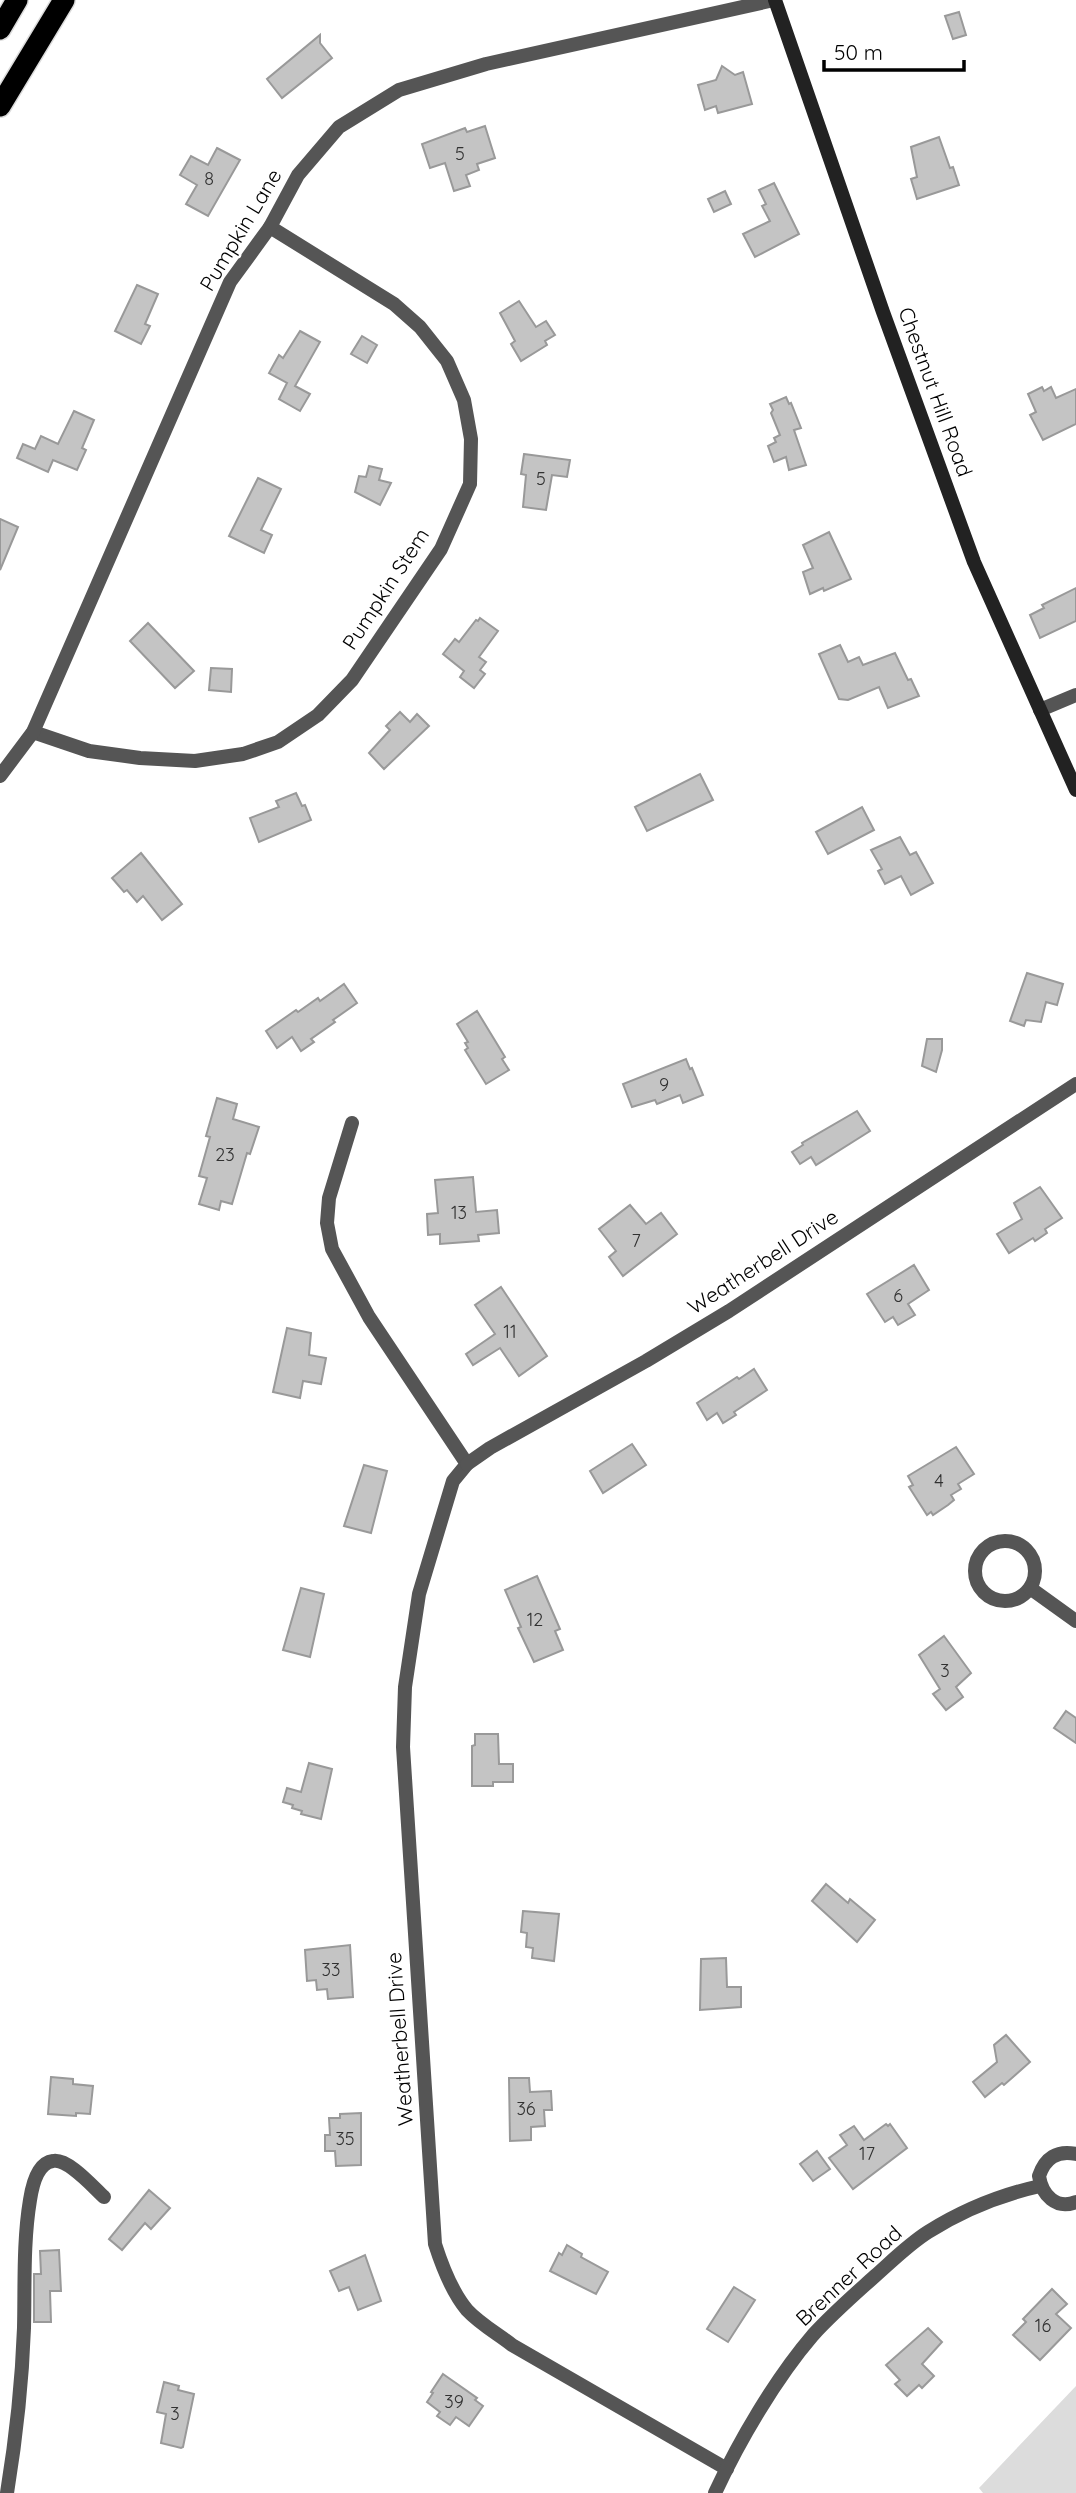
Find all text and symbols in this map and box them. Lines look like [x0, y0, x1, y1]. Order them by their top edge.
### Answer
scale bar [824, 28, 964, 72]
text: 50 m [834, 39, 883, 65]
house number: 5 [455, 142, 465, 165]
street label: Pumpkin Lane [194, 164, 287, 295]
house number: 8 [204, 167, 214, 190]
street label: Chestnut Hill Road [893, 303, 979, 480]
house number: 5 [536, 467, 546, 490]
street label: Pumpkin Stem [336, 523, 434, 654]
house number: 9 [659, 1073, 669, 1096]
house number: 23 [215, 1143, 235, 1166]
house number: 13 [451, 1201, 467, 1224]
street label: Weatherbell Drive [682, 1203, 843, 1319]
house number: 7 [631, 1229, 641, 1252]
house number: 6 [893, 1284, 903, 1307]
house number: 11 [503, 1320, 517, 1343]
house number: 4 [934, 1469, 944, 1492]
house number: 12 [527, 1608, 543, 1631]
house number: 3 [940, 1659, 950, 1682]
street label: Weatherbell Drive [380, 1951, 418, 2127]
house number: 33 [322, 1958, 340, 1981]
house number: 36 [516, 2097, 536, 2120]
house number: 35 [335, 2127, 355, 2150]
house number: 17 [859, 2142, 875, 2165]
street label: Brenner Road [790, 2220, 907, 2331]
house number: 16 [1035, 2314, 1051, 2337]
house number: 39 [444, 2390, 464, 2413]
house number: 3 [170, 2402, 180, 2425]

